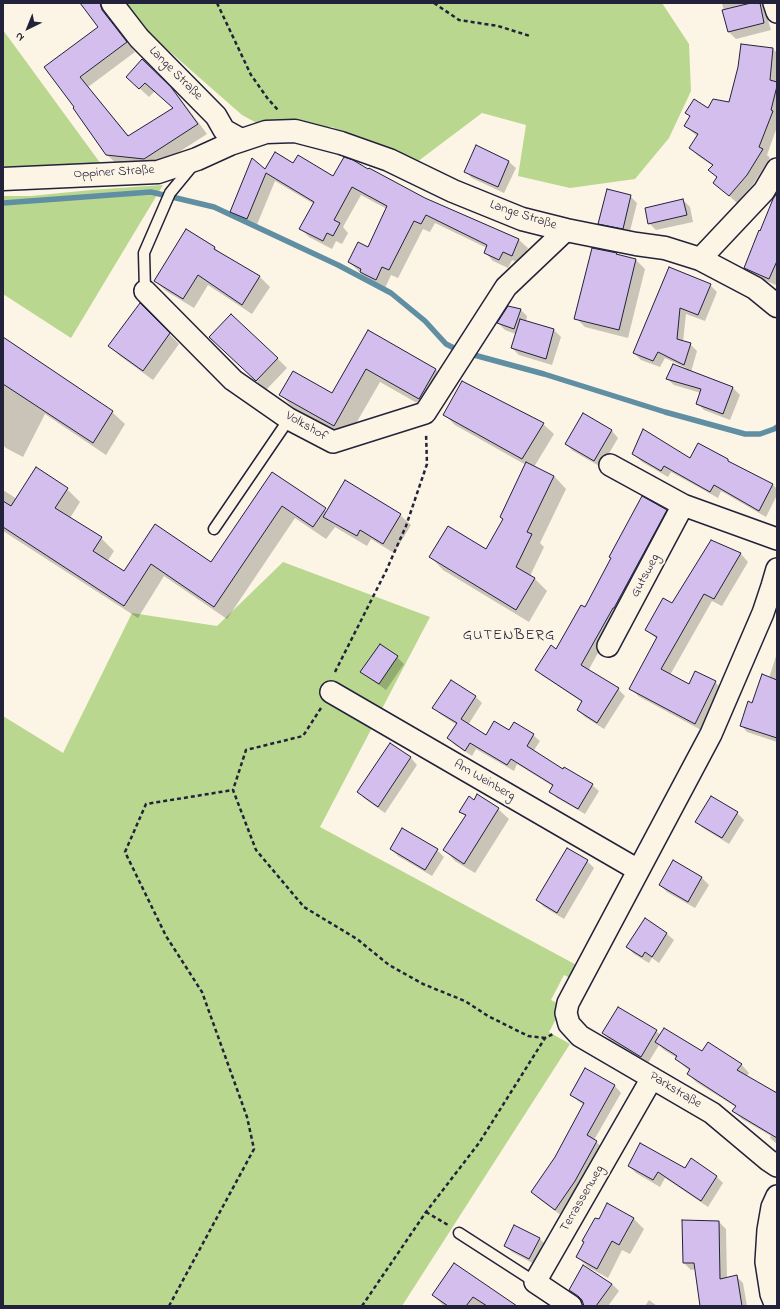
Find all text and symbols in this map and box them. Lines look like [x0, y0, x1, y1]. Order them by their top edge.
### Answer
north arrow [8, 8, 48, 48]
text: N [12, 28, 28, 45]
street label: Lange Straße [145, 44, 205, 104]
street label: Oppiner Straße [73, 163, 155, 183]
street label: Lange Straße [488, 198, 558, 234]
street label: Volkshof [282, 409, 330, 445]
street label: Gutsweg [628, 552, 664, 600]
district label: GUTENBERG [463, 628, 555, 646]
street label: Am Weinberg [450, 757, 518, 805]
street label: Parkstraße [646, 1069, 704, 1113]
street label: Terrassenweg [558, 1163, 608, 1235]

